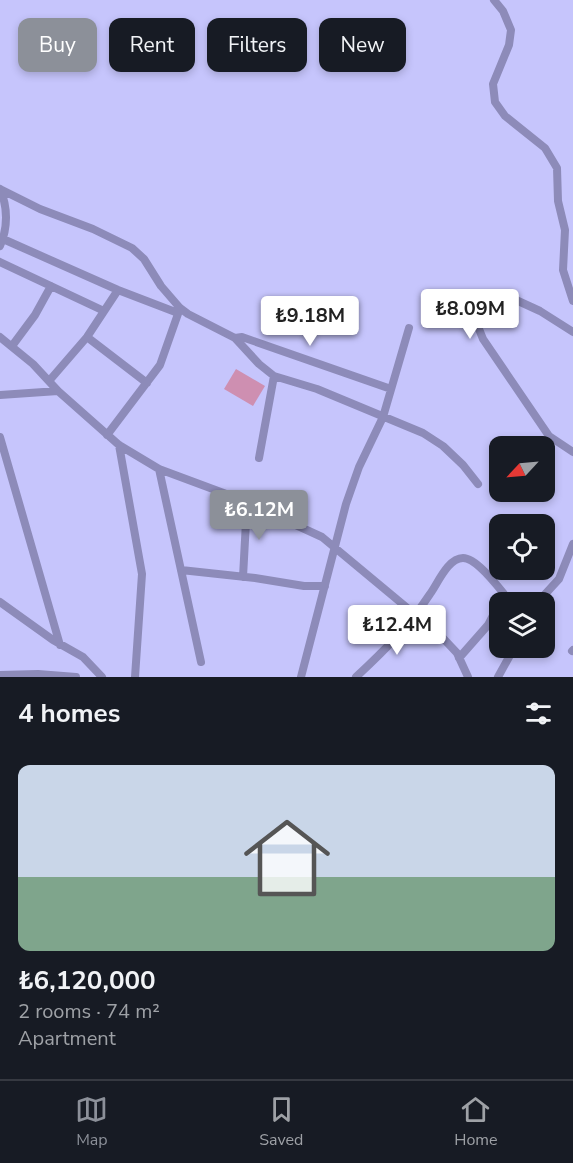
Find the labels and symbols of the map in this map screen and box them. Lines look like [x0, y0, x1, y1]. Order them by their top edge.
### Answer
pin: ₺8.09M [421, 289, 519, 340]
pin: ₺9.18M [261, 296, 359, 347]
north arrow [489, 436, 555, 502]
pin: ₺6.12M [210, 490, 308, 541]
pin: ₺12.4M [348, 605, 446, 656]

